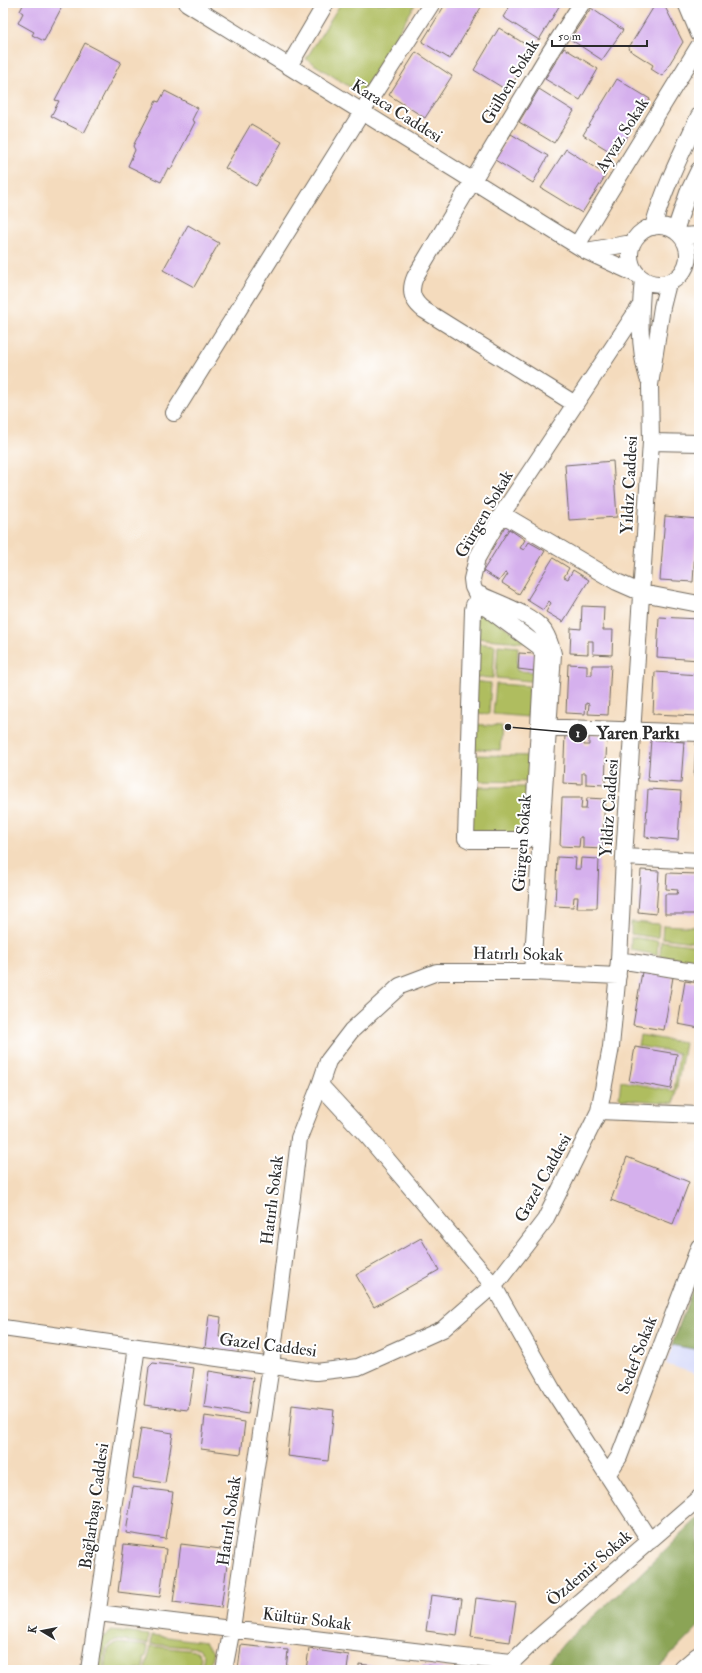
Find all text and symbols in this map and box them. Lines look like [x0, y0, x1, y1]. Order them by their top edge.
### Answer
scale bar [552, 22, 647, 48]
text: 50 m [558, 29, 582, 44]
street label: Gülben Sokak [476, 36, 544, 128]
street label: Karaca Caddesi [348, 75, 447, 147]
street label: Ayvaz Sokak [590, 94, 654, 178]
street label: Yıldız Caddesi [616, 435, 642, 535]
street label: Gürgen Sokak [450, 466, 518, 562]
callout: Yaren Parkı [568, 718, 687, 748]
text: Yaren Parkı [596, 722, 680, 745]
text: 1 [576, 726, 580, 741]
street label: Yıldız Caddesi [595, 758, 623, 858]
street label: Gürgen Sokak [508, 793, 536, 893]
street label: Hatırlı Sokak [473, 943, 563, 965]
street label: Gazel Caddesi [510, 1130, 576, 1226]
street label: Hatırlı Sokak [256, 1154, 288, 1246]
street label: Sedef Sokak [613, 1313, 661, 1397]
street label: Gazel Caddesi [218, 1329, 318, 1361]
street label: Bağlarbaşı Caddesi [75, 1441, 113, 1570]
street label: Hatırlı Sokak [212, 1475, 246, 1567]
street label: Özdemir Sokak [542, 1525, 636, 1611]
street label: Kültür Sokak [261, 1603, 353, 1635]
north arrow [22, 1611, 62, 1651]
text: K [26, 1623, 40, 1634]

